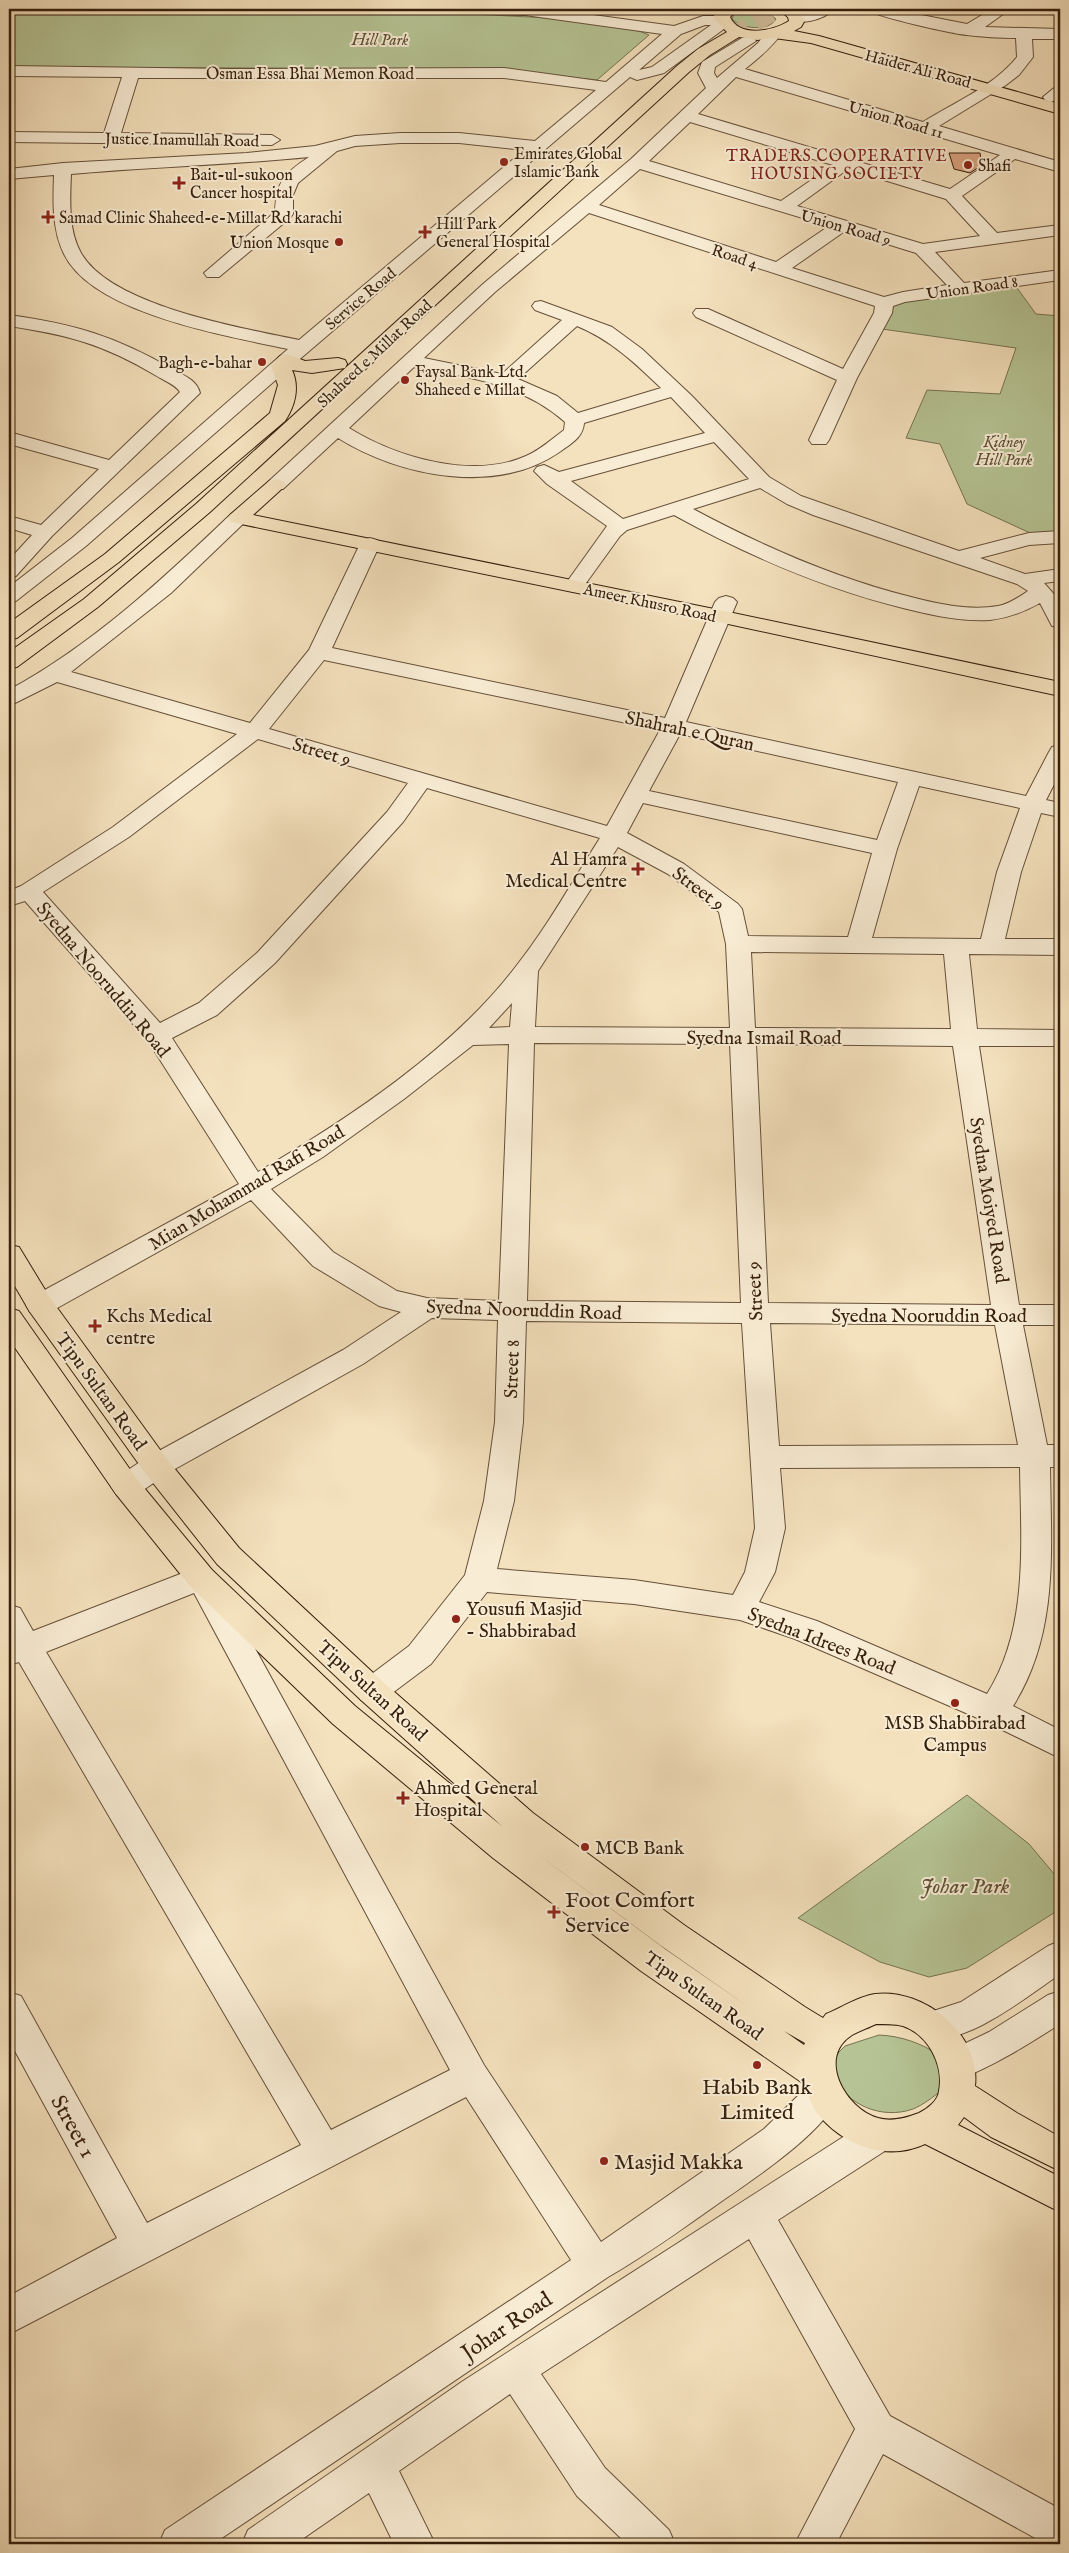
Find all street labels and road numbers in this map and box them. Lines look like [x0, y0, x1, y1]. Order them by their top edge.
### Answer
street label: Haider Ali Road [862, 46, 973, 94]
street label: Osman Essa Bhai Memon Road [206, 65, 414, 85]
street label: Union Road 11 [846, 98, 945, 144]
street label: Justice Inamullah Road [103, 130, 260, 152]
street label: Union Road 9 [798, 206, 893, 251]
street label: Road 4 [709, 241, 760, 275]
street label: Service Road [322, 264, 401, 335]
street label: Union Road 8 [925, 273, 1019, 305]
street label: Shaheed e Millat Road [314, 296, 437, 413]
street label: Ameer Khusro Road [580, 580, 718, 628]
street label: Shahrah e Quran [623, 707, 756, 757]
street label: Street 9 [289, 733, 353, 773]
street label: Street 9 [667, 862, 729, 917]
street label: Syedna Nooruddin Road [30, 898, 175, 1064]
street label: Syedna Ismail Road [686, 1027, 842, 1051]
street label: Syedna Moiyed Road [963, 1116, 1013, 1286]
street label: Mian Mohammad Rafi Road [145, 1120, 350, 1257]
street label: Street 9 [742, 1260, 770, 1321]
street label: Syedna Nooruddin Road [426, 1296, 623, 1326]
street label: Syedna Nooruddin Road [831, 1305, 1028, 1329]
street label: Tipu Sultan Road [50, 1329, 152, 1456]
street label: Street 8 [500, 1339, 526, 1399]
street label: Syedna Idrees Road [744, 1603, 899, 1681]
street label: Tipu Sultan Road [312, 1636, 432, 1748]
street label: Tipu Sultan Road [639, 1947, 768, 2047]
street label: Street 1 [44, 2091, 101, 2163]
street label: Johar Road [454, 2286, 558, 2369]

